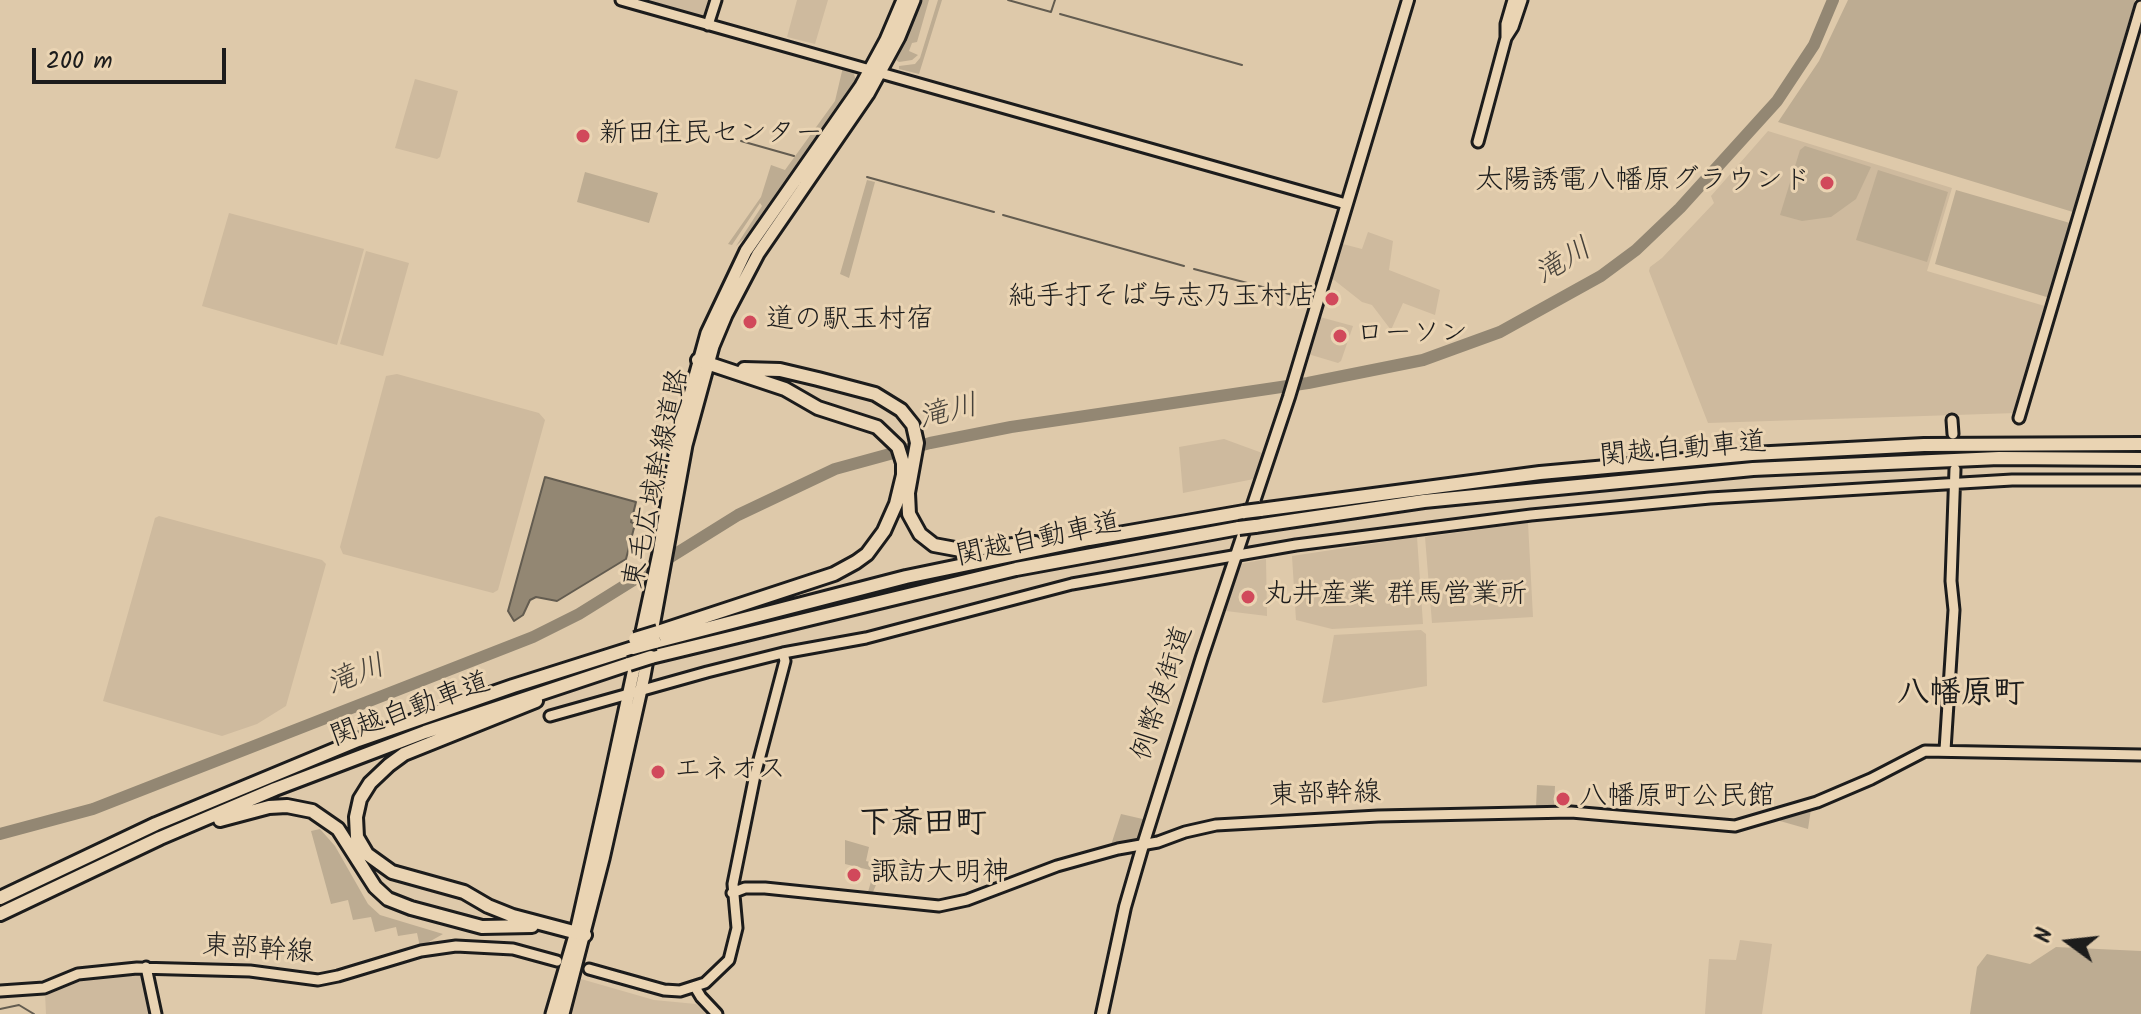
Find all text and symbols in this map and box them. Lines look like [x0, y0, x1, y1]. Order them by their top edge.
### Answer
scale bar [36, 32, 230, 82]
text: 200 m [46, 42, 113, 81]
place label: 新田住民センター [599, 119, 823, 153]
marker: 新田住民センター [574, 127, 592, 145]
place label: 太陽誘電八幡原グラウンド [1475, 166, 1811, 200]
marker: 太陽誘電八幡原グラウンド [1818, 174, 1836, 192]
water label: 滝川 [1530, 233, 1600, 295]
place label: 純手打そば与志乃玉村店 [1008, 282, 1316, 316]
marker: 純手打そば与志乃玉村店 [1323, 290, 1341, 308]
place label: 道の駅玉村宿 [766, 305, 934, 339]
marker: 道の駅玉村宿 [741, 313, 759, 331]
place label: ローソン [1356, 319, 1468, 353]
marker: ローソン [1331, 327, 1349, 345]
street label: 東毛広域幹線道路 [619, 366, 699, 592]
water label: 滝川 [916, 390, 982, 440]
street label: 関越自動車道 [1598, 428, 1768, 476]
street label: 関越自動車道 [953, 508, 1125, 576]
place label: 丸井産業 群馬営業所 [1264, 580, 1527, 614]
marker: 丸井産業 群馬営業所 [1239, 588, 1257, 606]
street label: 例幣使街道 [1127, 622, 1203, 766]
water label: 滝川 [323, 650, 391, 706]
street label: 関越自動車道 [326, 667, 496, 757]
district label: 八幡原町 [1897, 678, 2025, 716]
place label: エネオス [674, 755, 786, 789]
marker: エネオス [649, 763, 667, 781]
street label: 東部幹線 [1268, 778, 1382, 816]
place label: 八幡原町公民館 [1579, 782, 1775, 816]
marker: 八幡原町公民館 [1554, 790, 1572, 808]
district label: 下斎田町 [859, 808, 987, 846]
place label: 諏訪大明神 [870, 858, 1010, 892]
marker: 諏訪大明神 [845, 866, 863, 884]
north arrow [2029, 902, 2109, 982]
text: N [2027, 924, 2064, 947]
street label: 東部幹線 [201, 931, 315, 973]

